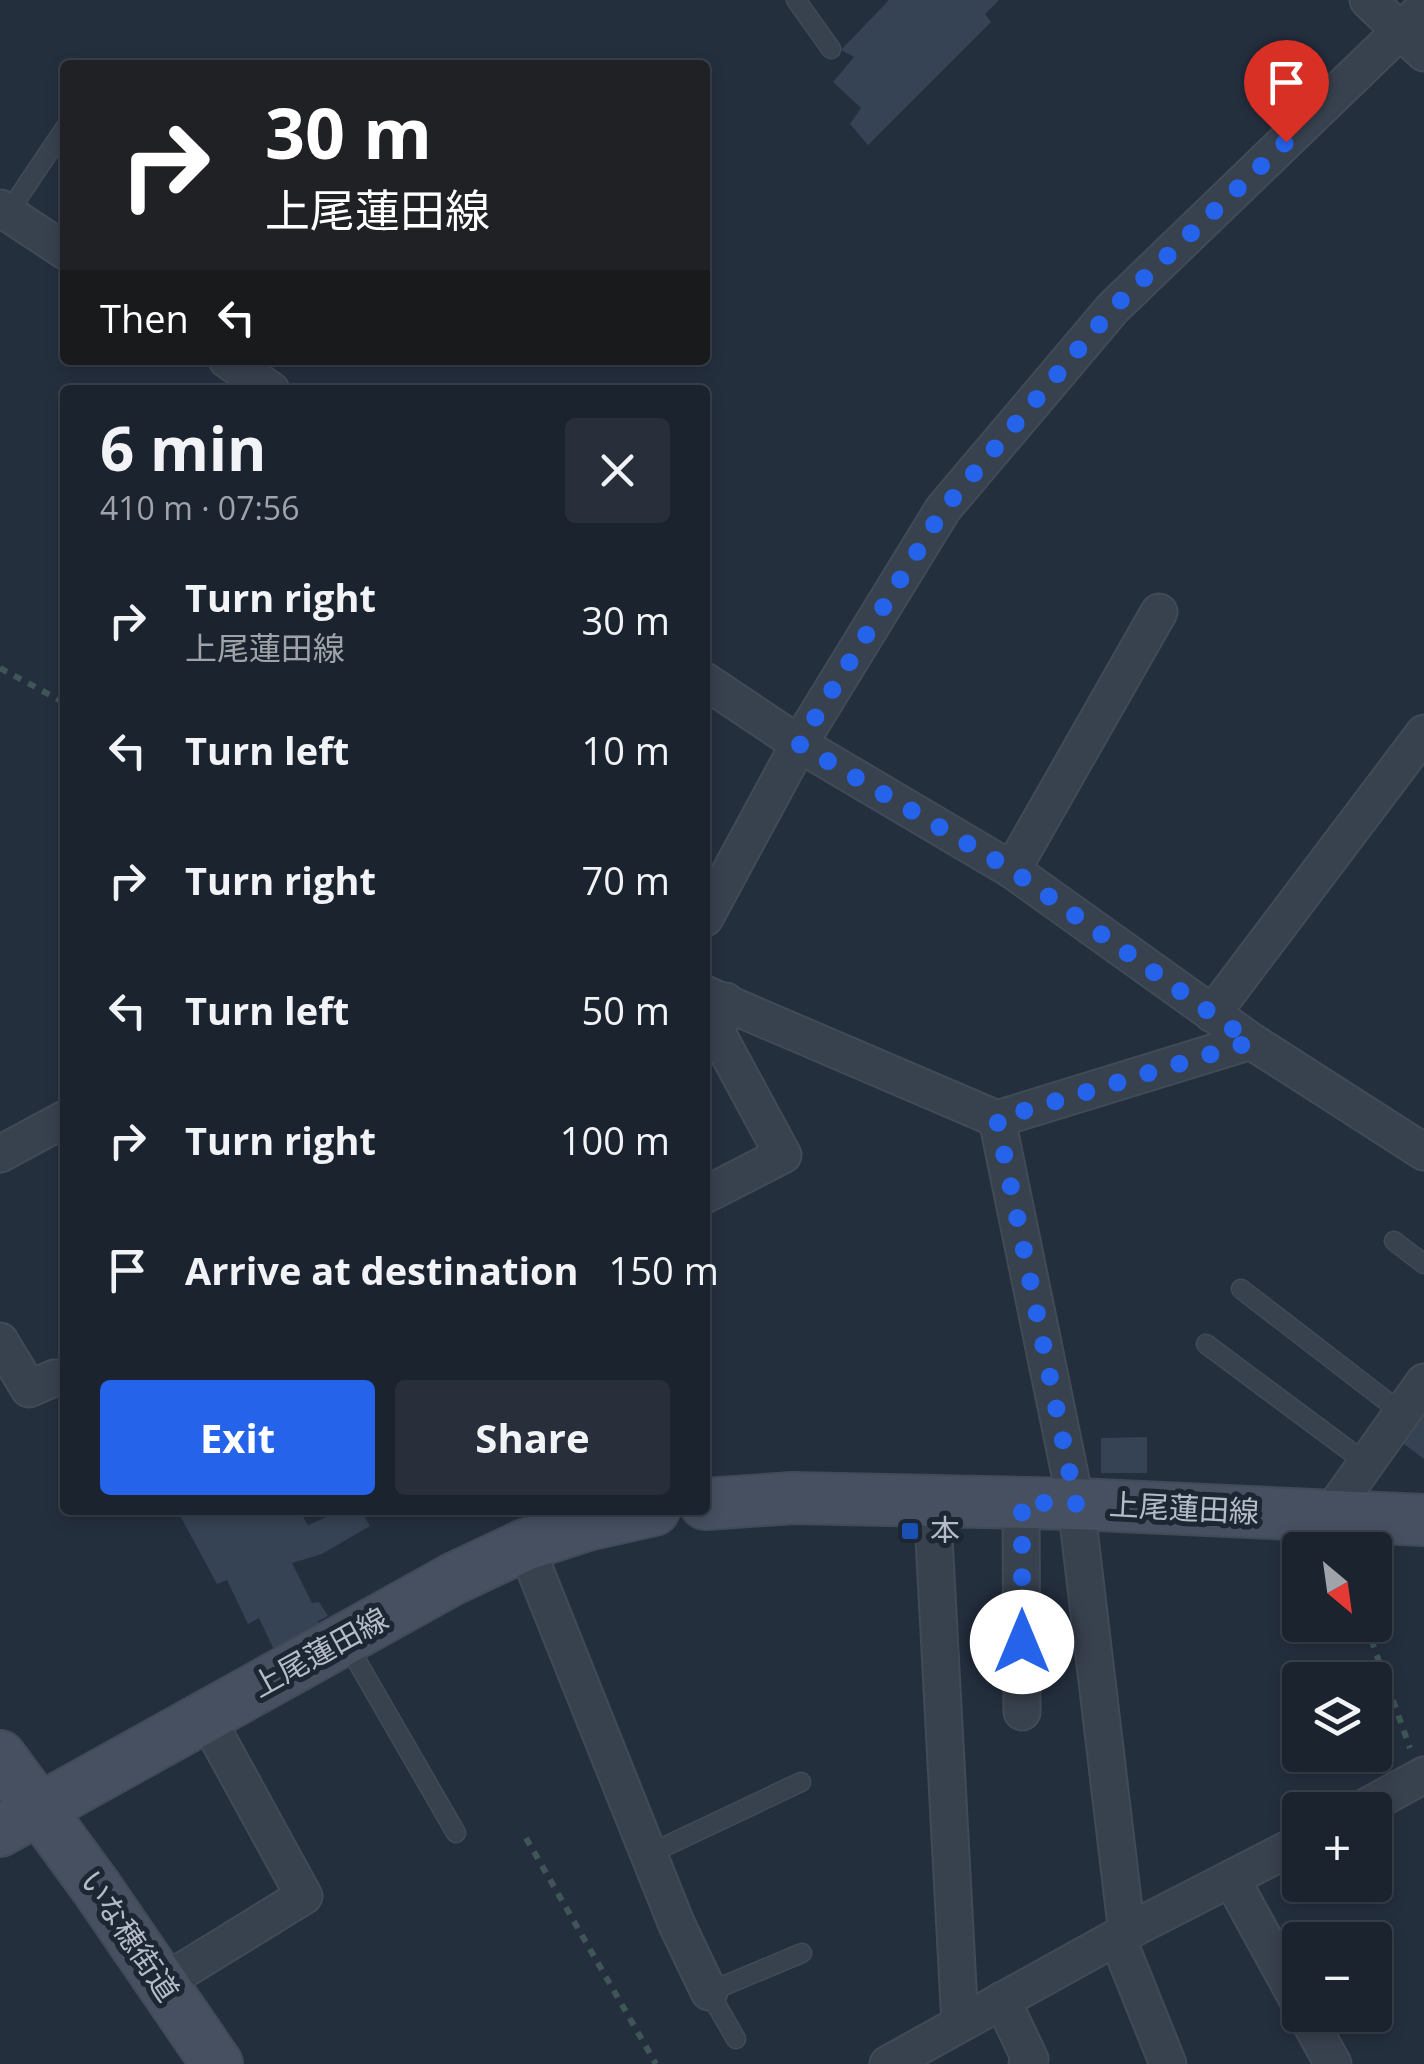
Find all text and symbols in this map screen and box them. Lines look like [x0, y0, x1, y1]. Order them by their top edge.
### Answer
pin [1244, 40, 1329, 143]
icon: arrive [1259, 55, 1314, 110]
text: 30 m [265, 84, 432, 180]
icon: right [100, 100, 230, 230]
text: 上尾蓮田線 [265, 179, 490, 240]
icon: left [209, 290, 264, 345]
text: Then [100, 292, 189, 344]
text: 6 min [100, 407, 267, 489]
button: close [565, 418, 670, 523]
text: 410 m · 07:56 [100, 486, 299, 529]
text: Turn right [185, 571, 376, 623]
icon: right [100, 593, 155, 648]
text: 30 m [581, 594, 670, 646]
text: 上尾蓮田線 [185, 626, 345, 669]
icon: left [100, 723, 155, 778]
text: Turn left [185, 724, 349, 776]
text: 10 m [581, 724, 670, 776]
icon: right [100, 853, 155, 908]
text: Turn right [185, 854, 376, 906]
text: 70 m [581, 854, 670, 906]
icon: left [100, 983, 155, 1038]
text: Turn left [185, 984, 349, 1036]
text: 50 m [581, 984, 670, 1036]
icon: right [100, 1113, 155, 1168]
text: Turn right [185, 1114, 376, 1166]
text: 100 m [560, 1114, 670, 1166]
icon: arrive [100, 1243, 155, 1298]
text: Arrive at destination [185, 1244, 579, 1296]
text: 150 m [609, 1244, 719, 1296]
button: Exit [100, 1380, 375, 1495]
button: Share [395, 1380, 670, 1495]
street label: 上尾蓮田線 [1108, 1483, 1260, 1532]
place label: 本 [930, 1509, 960, 1550]
marker: 本 [899, 1520, 921, 1542]
north arrow [1282, 1532, 1392, 1642]
map controls [1282, 1532, 1392, 2032]
position arrow [970, 1590, 1074, 1694]
street label: 上尾蓮田線 [244, 1597, 395, 1706]
button: layers [1282, 1662, 1392, 1772]
button: + [1282, 1792, 1392, 1902]
street label: いな穂街道 [71, 1862, 189, 2009]
button: − [1282, 1922, 1392, 2032]

